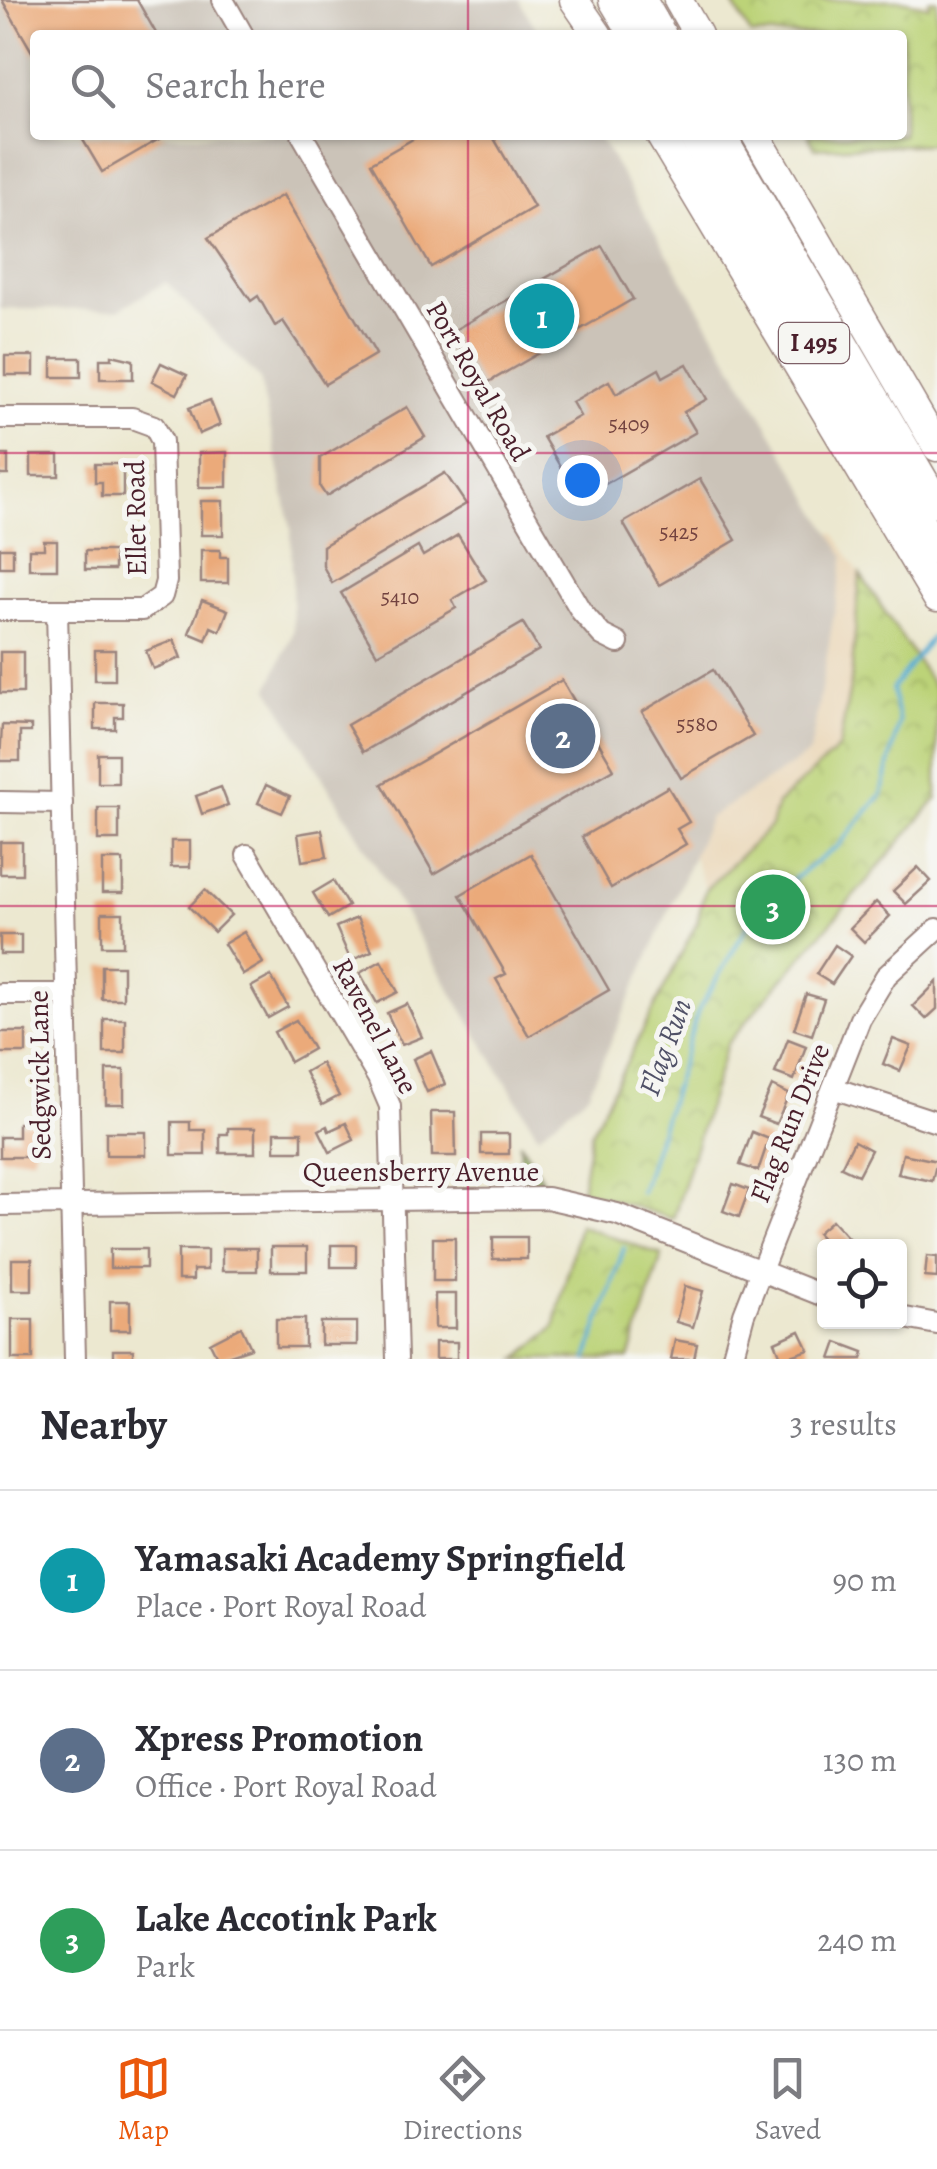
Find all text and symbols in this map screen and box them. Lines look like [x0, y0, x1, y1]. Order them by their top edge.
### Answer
search box [30, 30, 907, 140]
icon: search [65, 58, 120, 113]
text: Search here [145, 59, 326, 111]
pin: 1 [510, 278, 574, 354]
street label: Port Royal Road [417, 294, 540, 469]
road number: I 495 [779, 323, 849, 363]
house number: 5409 [608, 409, 650, 439]
your location [557, 455, 608, 506]
street label: Ellet Road [116, 459, 156, 576]
house number: 5425 [659, 517, 699, 547]
house number: 5410 [381, 582, 419, 612]
pin: 2 [530, 698, 596, 774]
house number: 5580 [676, 709, 718, 739]
pin: 3 [740, 870, 806, 944]
street label: Ravenel Lane [323, 951, 427, 1101]
street label: Sedgwick Lane [20, 990, 60, 1160]
water label: Flag Run [629, 993, 701, 1101]
street label: Flag Run Drive [741, 1038, 839, 1208]
street label: Queensberry Avenue [303, 1153, 539, 1191]
map controls [817, 1239, 907, 1329]
button: locate [817, 1239, 907, 1329]
text: Nearby [40, 1396, 167, 1453]
text: 3 results [790, 1402, 897, 1446]
text: Yamasaki Academy Springfield [135, 1532, 625, 1584]
text: 1 [67, 1558, 78, 1602]
text: 90 m [832, 1558, 897, 1602]
text: Place · Port Royal Road [135, 1584, 427, 1628]
text: Xpress Promotion [135, 1712, 423, 1764]
text: 2 [65, 1738, 80, 1782]
text: 130 m [823, 1738, 897, 1782]
text: Office · Port Royal Road [135, 1764, 437, 1808]
text: Lake Accotink Park [135, 1892, 437, 1944]
text: 3 [66, 1918, 79, 1962]
text: 240 m [817, 1918, 897, 1962]
text: Park [135, 1944, 195, 1988]
tab: Map [116, 2051, 171, 2149]
tab: Directions [403, 2051, 523, 2149]
tab: Saved [755, 2051, 821, 2149]

